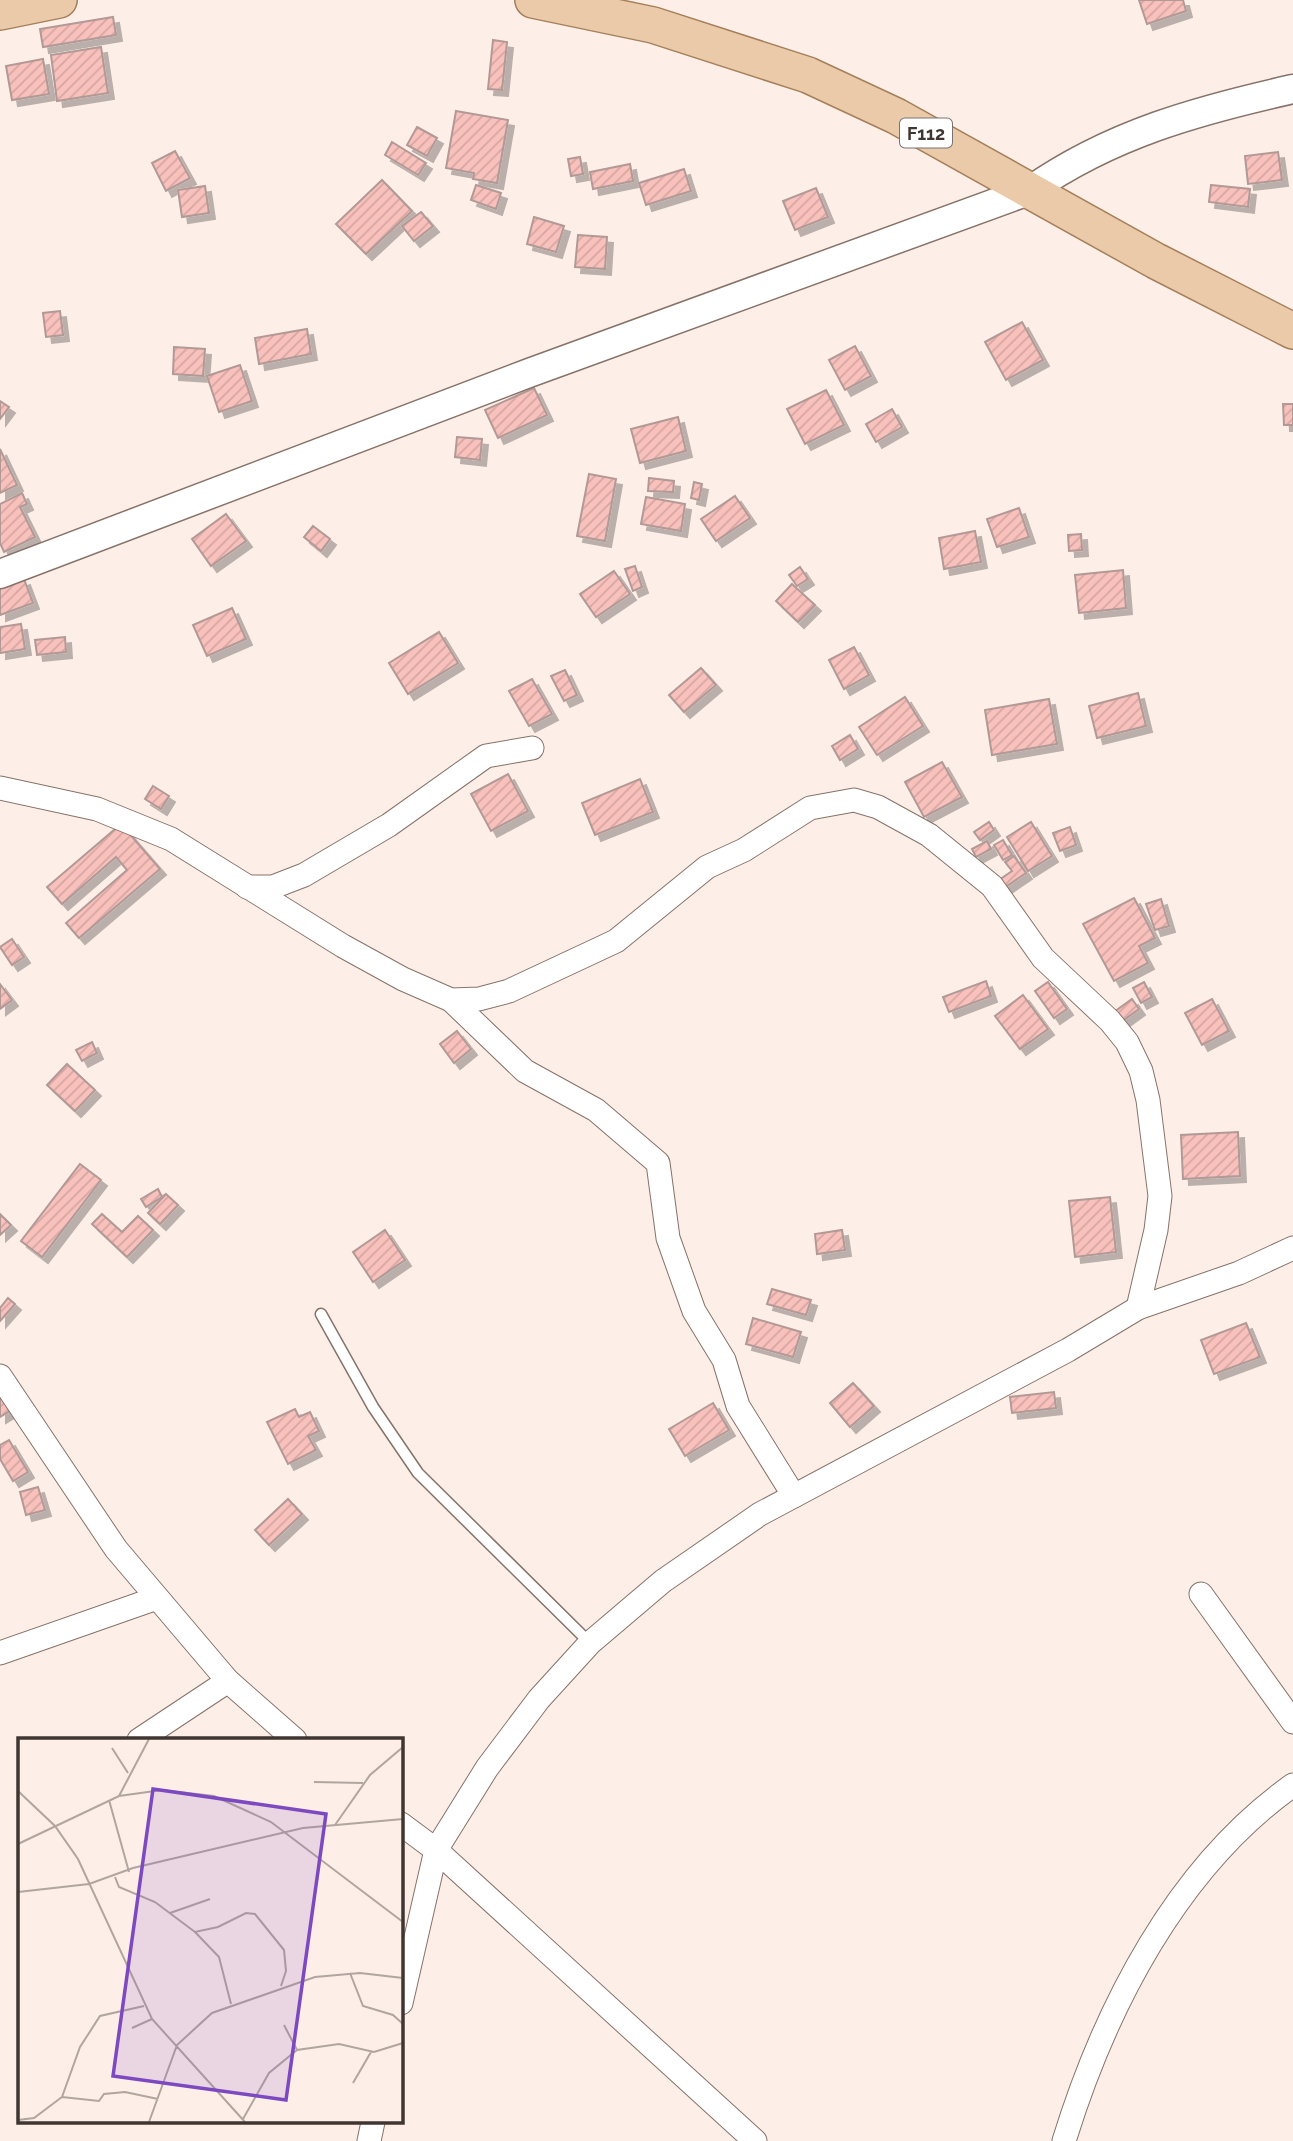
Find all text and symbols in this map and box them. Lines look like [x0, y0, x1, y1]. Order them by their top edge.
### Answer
road number: F112 [900, 118, 952, 148]
inset map [18, 1738, 402, 2124]

